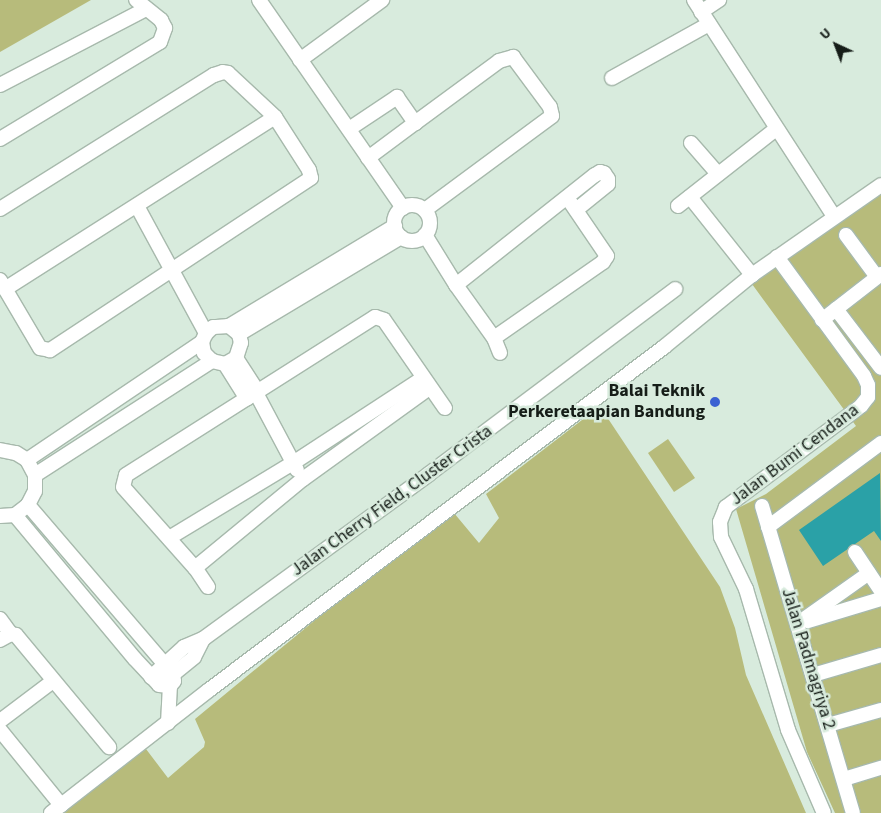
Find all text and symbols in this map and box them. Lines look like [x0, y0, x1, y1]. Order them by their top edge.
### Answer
north arrow [811, 20, 861, 70]
text: U [816, 24, 836, 45]
place label: Balai Teknik Perkeretaapian Bandung [508, 381, 705, 424]
marker: Balai Teknik Perkeretaapian Bandung [709, 396, 721, 408]
street label: Jalan Bumi Cendana [727, 400, 863, 510]
street label: Jalan Cherry Field, Cluster Crista [287, 421, 497, 581]
street label: Jalan Padmagriya 2 [776, 586, 840, 732]

